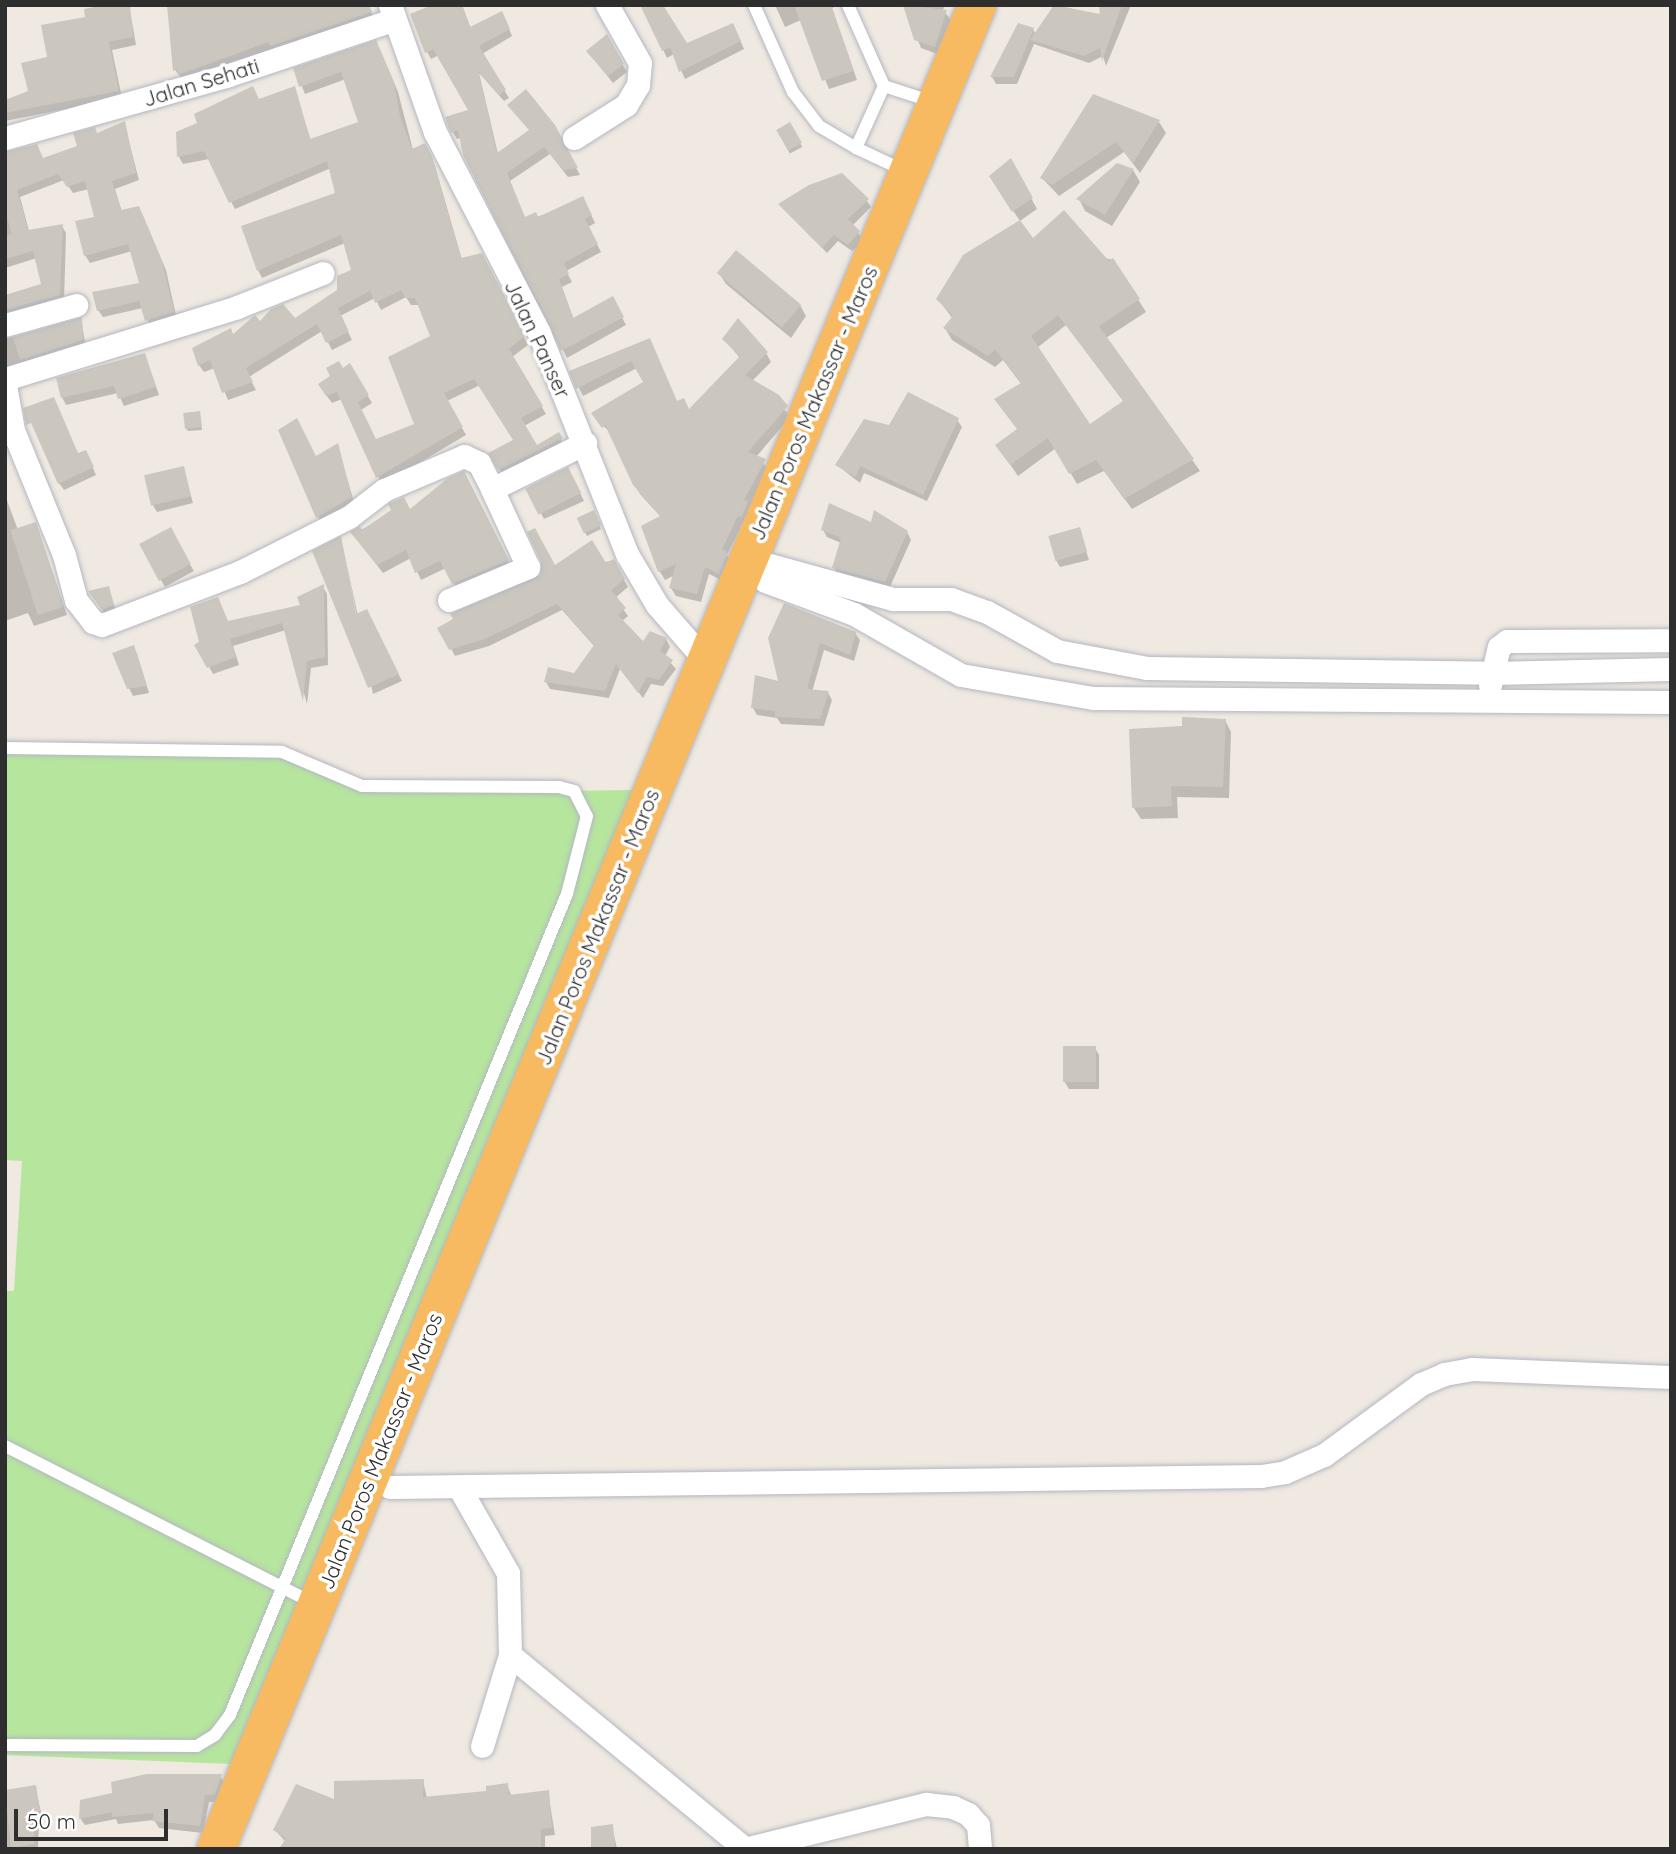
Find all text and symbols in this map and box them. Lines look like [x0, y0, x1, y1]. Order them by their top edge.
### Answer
street label: Jalan Sehati [140, 52, 262, 112]
street label: Jalan Poros Makassar - Maros [744, 262, 882, 544]
street label: Jalan Panser [500, 276, 576, 402]
street label: Jalan Poros Makassar - Maros [530, 785, 664, 1069]
street label: Jalan Poros Makassar - Maros [313, 1309, 447, 1593]
scale bar [18, 1794, 172, 1838]
text: 50 m [27, 1808, 76, 1834]

